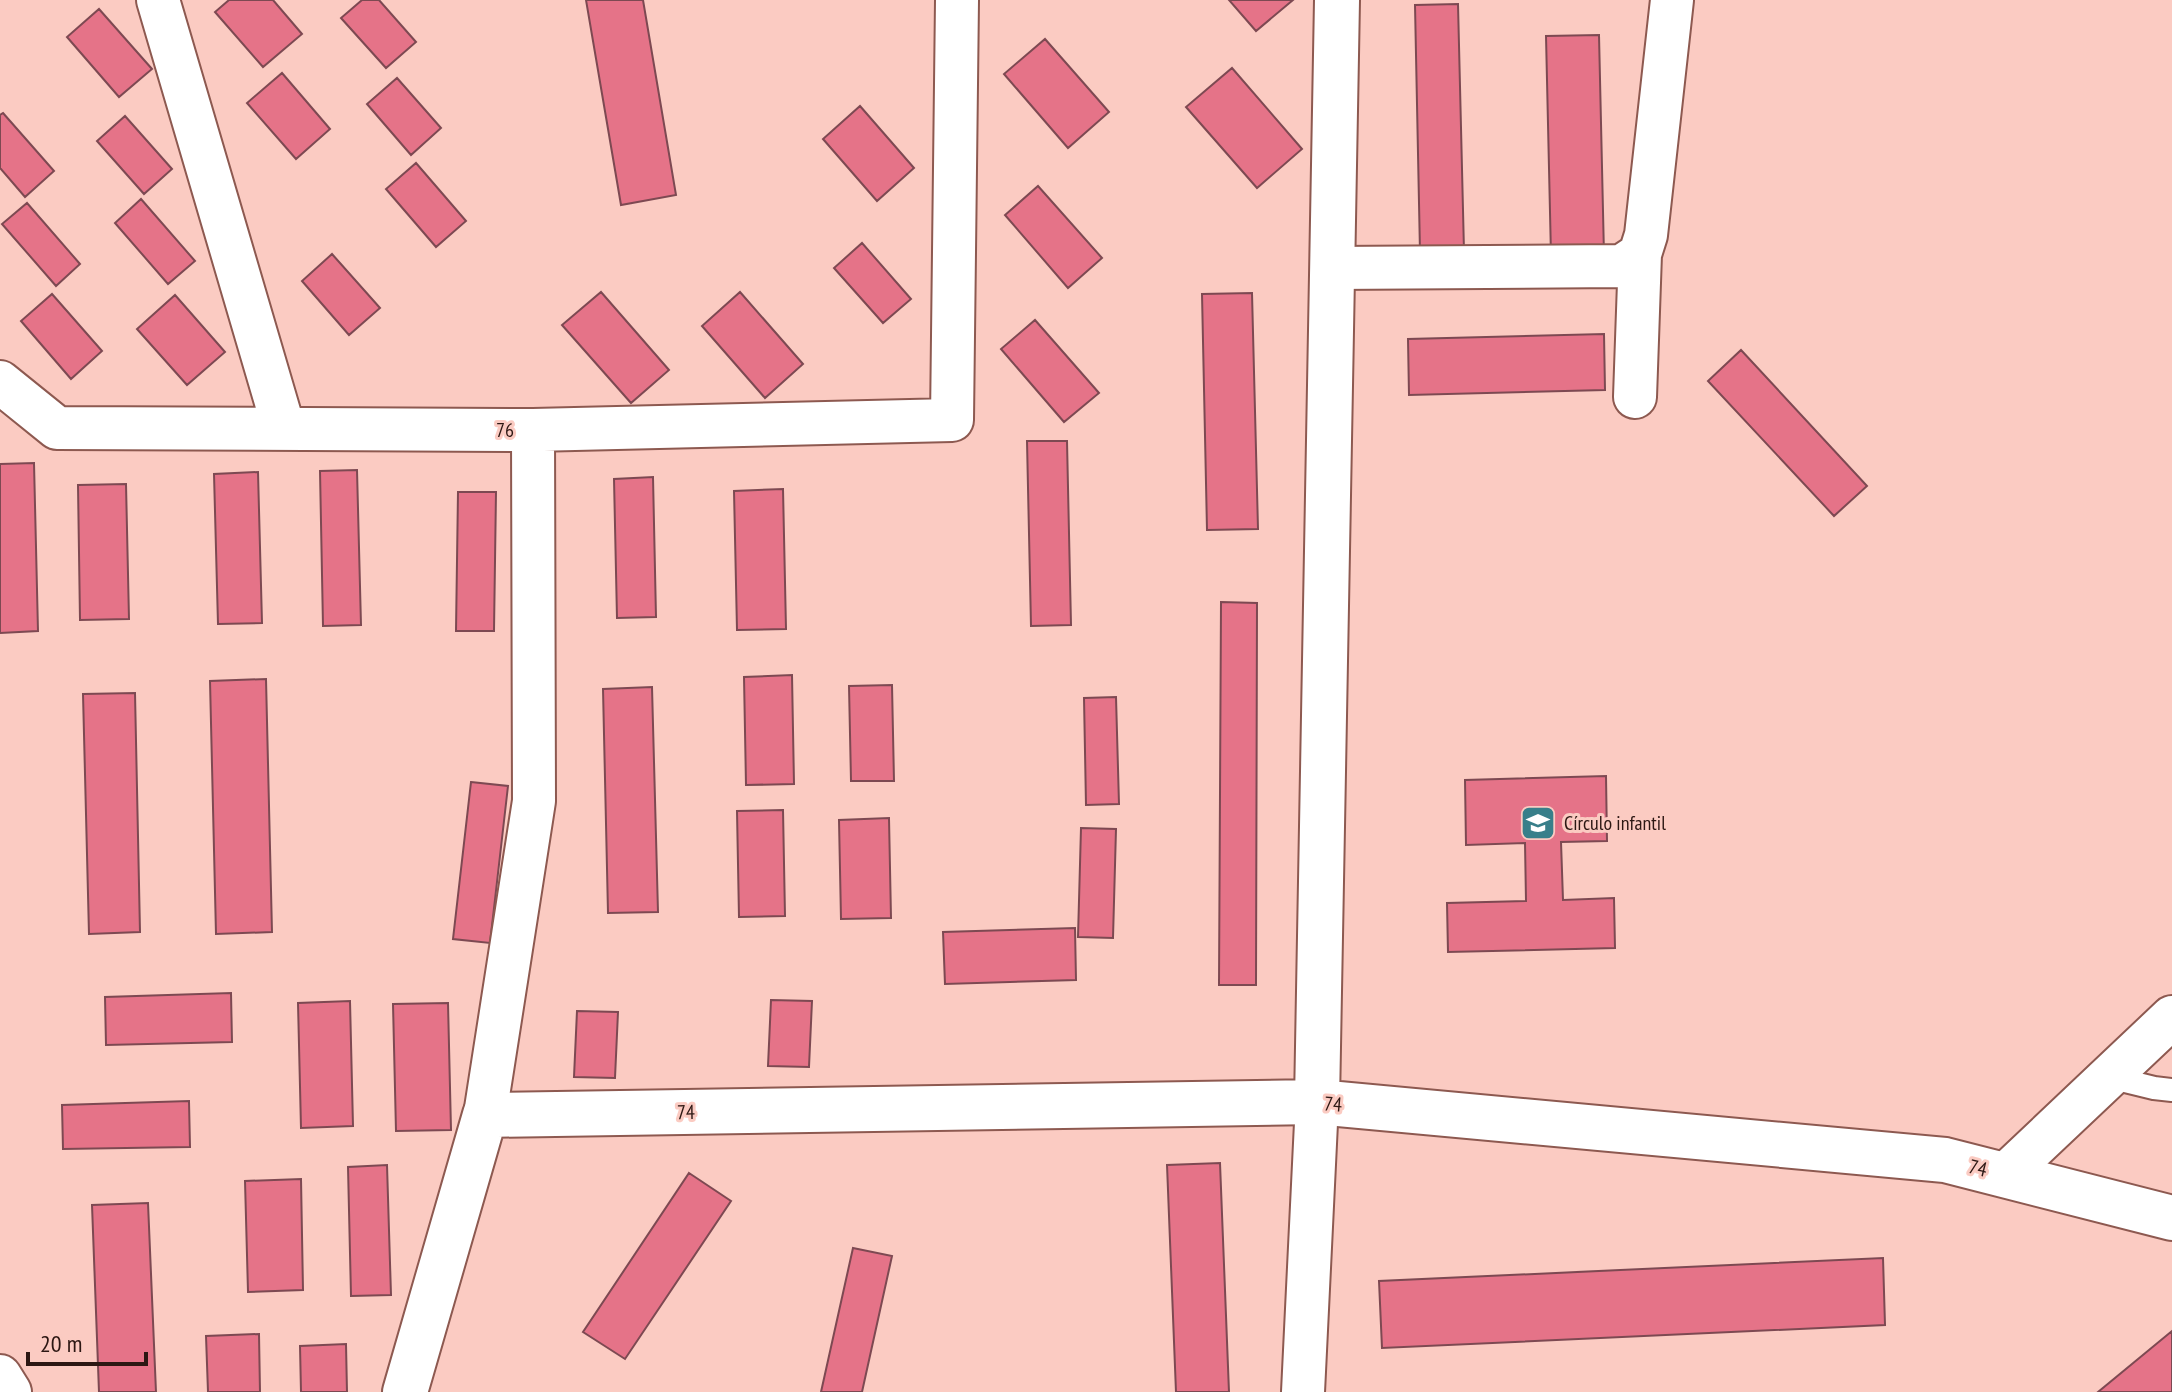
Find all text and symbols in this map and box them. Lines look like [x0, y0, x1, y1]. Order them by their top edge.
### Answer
street label: 76 [496, 417, 514, 443]
school or university icon: Círculo infantil [1519, 804, 1557, 842]
place label: Círculo infantil [1564, 810, 1666, 836]
street label: 74 [1323, 1090, 1343, 1118]
street label: 74 [677, 1099, 695, 1125]
street label: 74 [1966, 1153, 1990, 1183]
scale bar [28, 1316, 146, 1366]
text: 20 m [40, 1328, 82, 1359]

